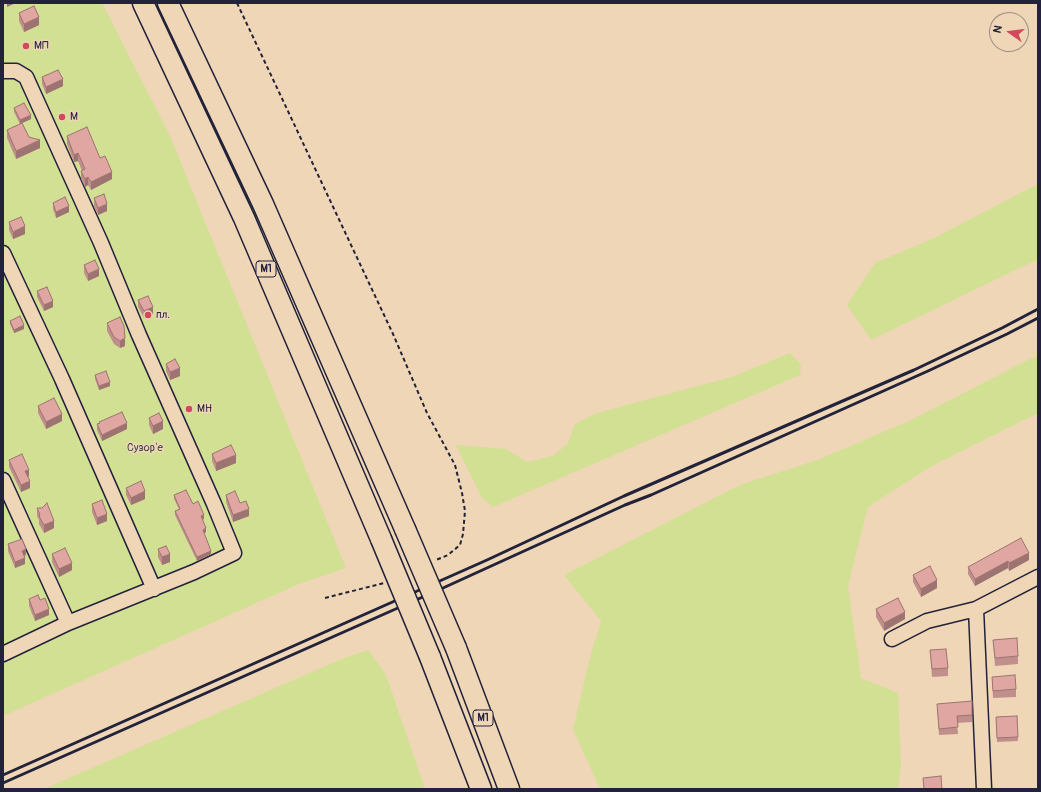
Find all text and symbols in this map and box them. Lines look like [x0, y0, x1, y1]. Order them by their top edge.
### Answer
north arrow [989, 12, 1029, 52]
text: N [991, 24, 1005, 34]
place label: МП [34, 39, 49, 53]
marker: МП [21, 41, 31, 51]
place label: М [70, 110, 78, 124]
marker: М [57, 112, 67, 122]
road number: М1 [256, 261, 276, 277]
place label: пл. [156, 308, 170, 322]
marker: пл. [143, 310, 153, 320]
place label: МН [197, 402, 212, 416]
marker: МН [184, 404, 194, 414]
park label: Сузорʼе [127, 441, 163, 455]
road number: М1 [473, 710, 493, 726]

